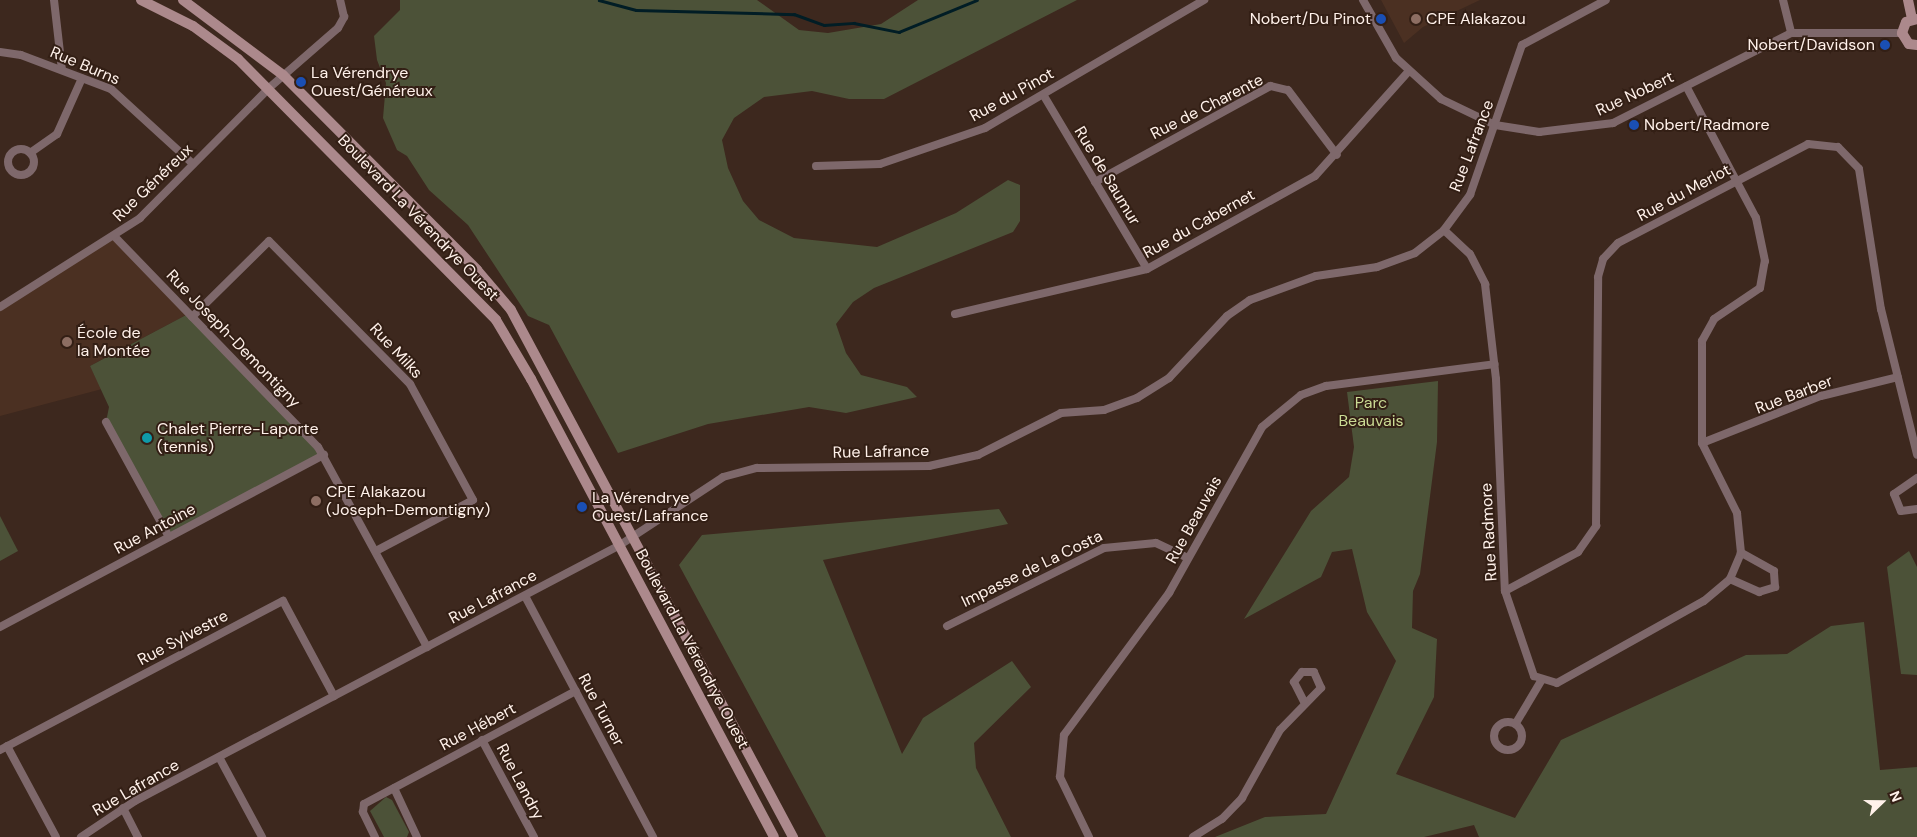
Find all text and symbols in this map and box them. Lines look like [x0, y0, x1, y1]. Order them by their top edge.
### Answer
place label: Nobert/Du Pinot [1250, 9, 1371, 29]
place label: CPE Alakazou [1426, 9, 1526, 29]
marker: Nobert/Du Pinot [1375, 13, 1387, 25]
marker: CPE Alakazou [1410, 13, 1422, 25]
place label: Nobert/Davidson [1748, 35, 1875, 55]
marker: Nobert/Davidson [1879, 39, 1891, 51]
street label: Rue Burns [47, 43, 123, 89]
place label: La Vérendrye Ouest/Généreux [311, 63, 433, 101]
street label: Rue du Pinot [967, 64, 1057, 126]
street label: Rue Nobert [1593, 68, 1677, 120]
street label: Rue de Charente [1147, 70, 1267, 144]
marker: La Vérendrye Ouest/Généreux [295, 76, 307, 88]
street label: Rue Lafrance [1446, 97, 1498, 195]
place label: Nobert/Radmore [1644, 115, 1769, 135]
marker: Nobert/Radmore [1628, 119, 1640, 131]
street label: Rue de Saumur [1070, 123, 1144, 229]
street label: Boulevard La Vérendrye Ouest [334, 131, 502, 305]
street label: Rue Généreux [109, 140, 197, 226]
street label: Rue du Merlot [1634, 160, 1734, 226]
street label: Rue du Cabernet [1140, 185, 1258, 263]
street label: Rue Joseph-Demontigny [162, 266, 304, 412]
street label: Rue Milks [366, 319, 426, 383]
place label: École de la Montée [77, 323, 150, 361]
marker: École de la Montée [61, 336, 73, 348]
street label: Rue Barber [1753, 371, 1835, 419]
park label: Parc Beauvais [1338, 393, 1404, 431]
place label: Chalet Pierre-Laporte (tennis) [157, 419, 318, 457]
marker: Chalet Pierre-Laporte (tennis) [141, 432, 153, 444]
street label: Rue Lafrance [833, 442, 929, 462]
street label: Rue Beauvais [1162, 473, 1226, 567]
place label: CPE Alakazou (Joseph-Demontigny) [326, 482, 490, 520]
street label: Rue Radmore [1477, 482, 1501, 582]
place label: La Vérendrye Ouest/Lafrance [592, 488, 708, 526]
marker: CPE Alakazou (Joseph-Demontigny) [310, 495, 322, 507]
street label: Rue Antoine [111, 500, 199, 558]
marker: La Vérendrye Ouest/Lafrance [576, 501, 588, 513]
street label: Impasse de La Costa [958, 527, 1106, 611]
street label: Boulevard La Vérendrye Ouest [631, 546, 753, 752]
street label: Rue Lafrance [446, 566, 540, 628]
street label: Rue Sylvestre [135, 606, 231, 670]
street label: Rue Turner [574, 670, 628, 750]
street label: Rue Hébert [437, 699, 519, 755]
street label: Rue Landry [492, 741, 548, 823]
street label: Rue Lafrance [89, 756, 183, 820]
north arrow [1857, 777, 1907, 827]
text: N [1886, 788, 1906, 804]

